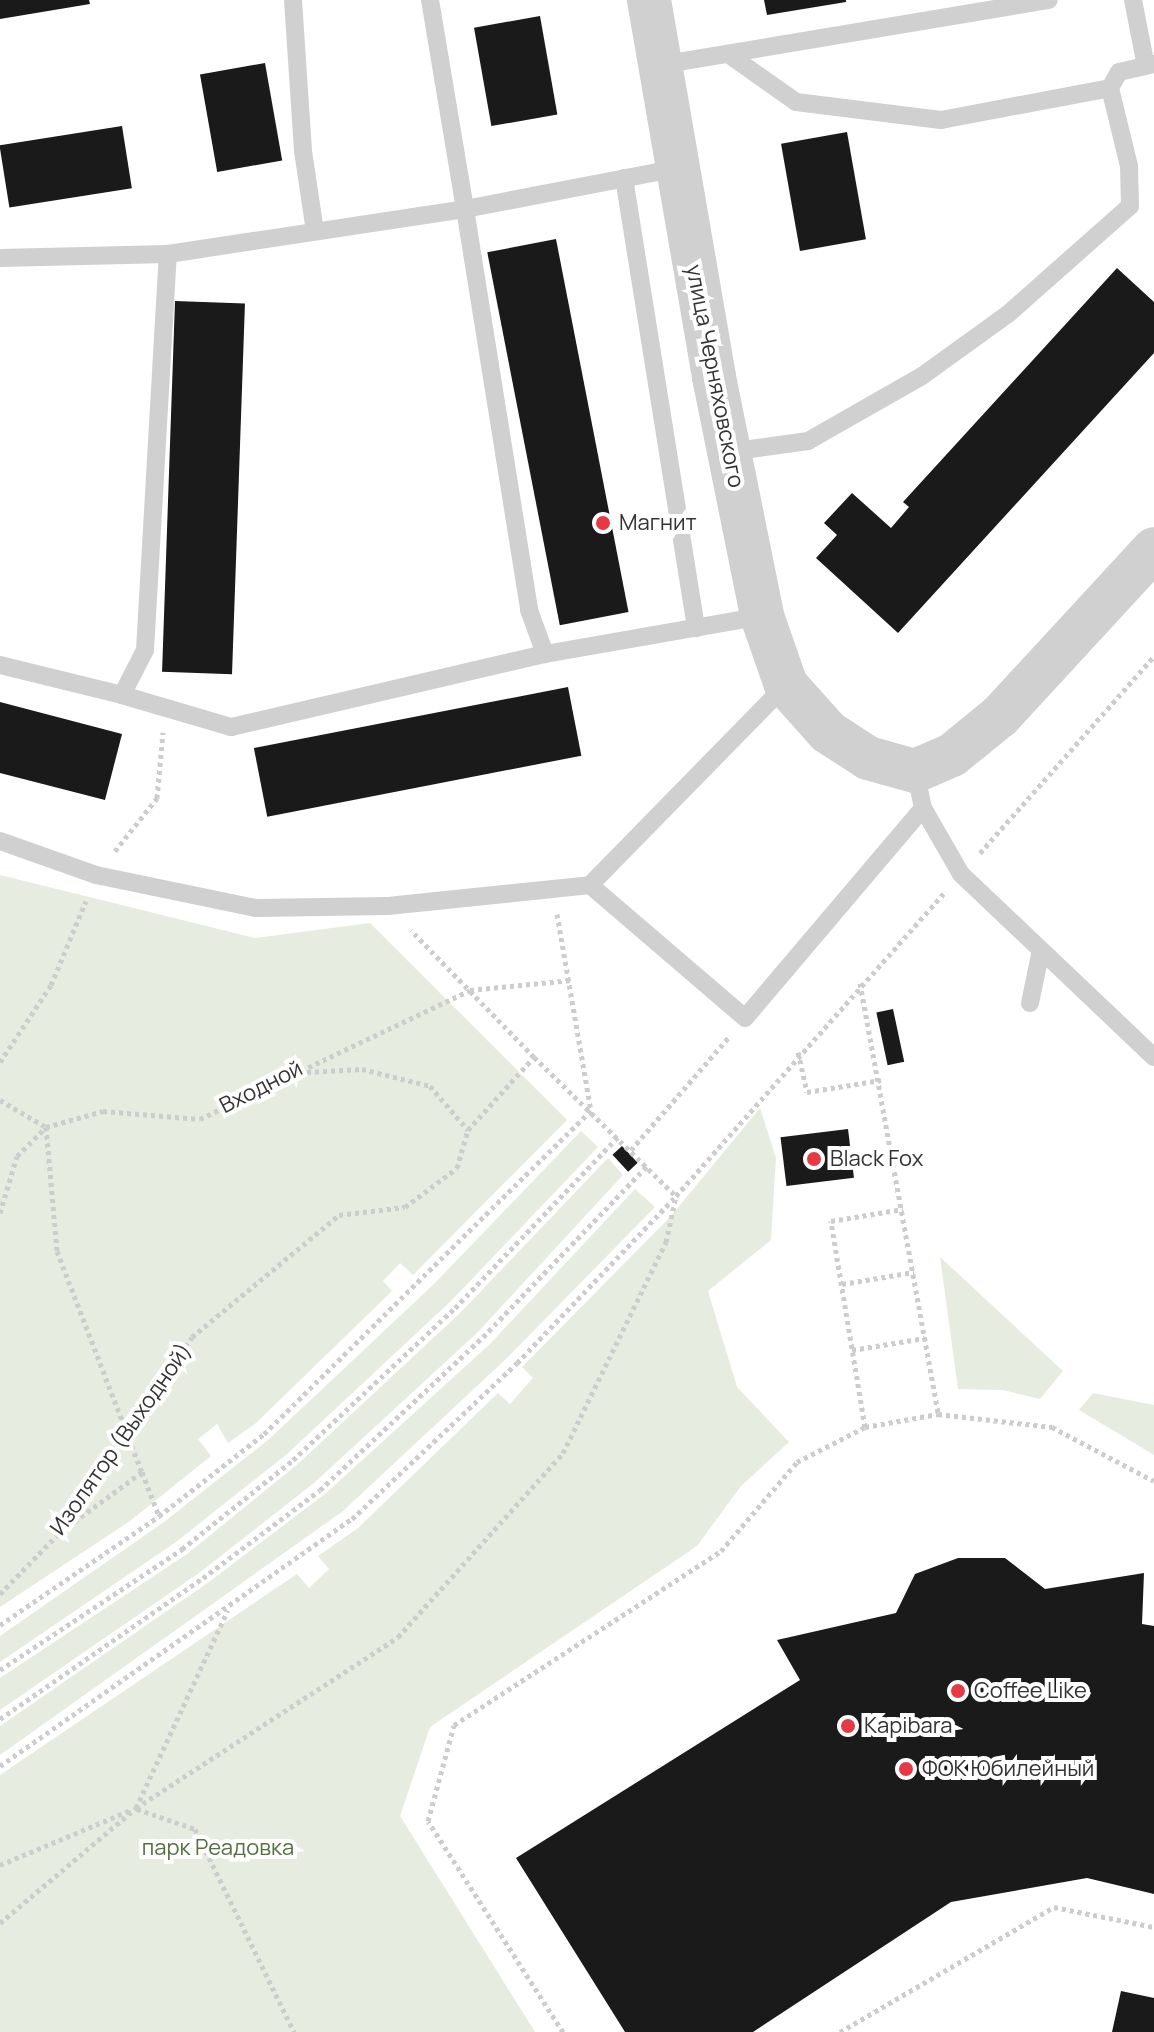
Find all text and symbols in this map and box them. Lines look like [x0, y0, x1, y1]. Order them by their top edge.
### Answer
street label: улица Черняховского [680, 262, 750, 490]
place label: Магнит [619, 510, 697, 536]
marker: Магнит [594, 514, 612, 532]
street label: Входной [215, 1055, 307, 1119]
place label: Black Fox [830, 1146, 923, 1172]
marker: Black Fox [805, 1150, 823, 1168]
street label: Изолятор (Выходной) [45, 1338, 197, 1540]
place label: Coffee Like [974, 1678, 1087, 1704]
marker: Coffee Like [949, 1682, 967, 1700]
place label: Kapibara [864, 1713, 952, 1739]
marker: Kapibara [839, 1717, 857, 1735]
place label: ФОК Юбилейный [922, 1756, 1095, 1782]
marker: ФОК Юбилейный [897, 1760, 915, 1778]
park label: парк Реадовка [142, 1835, 294, 1861]

